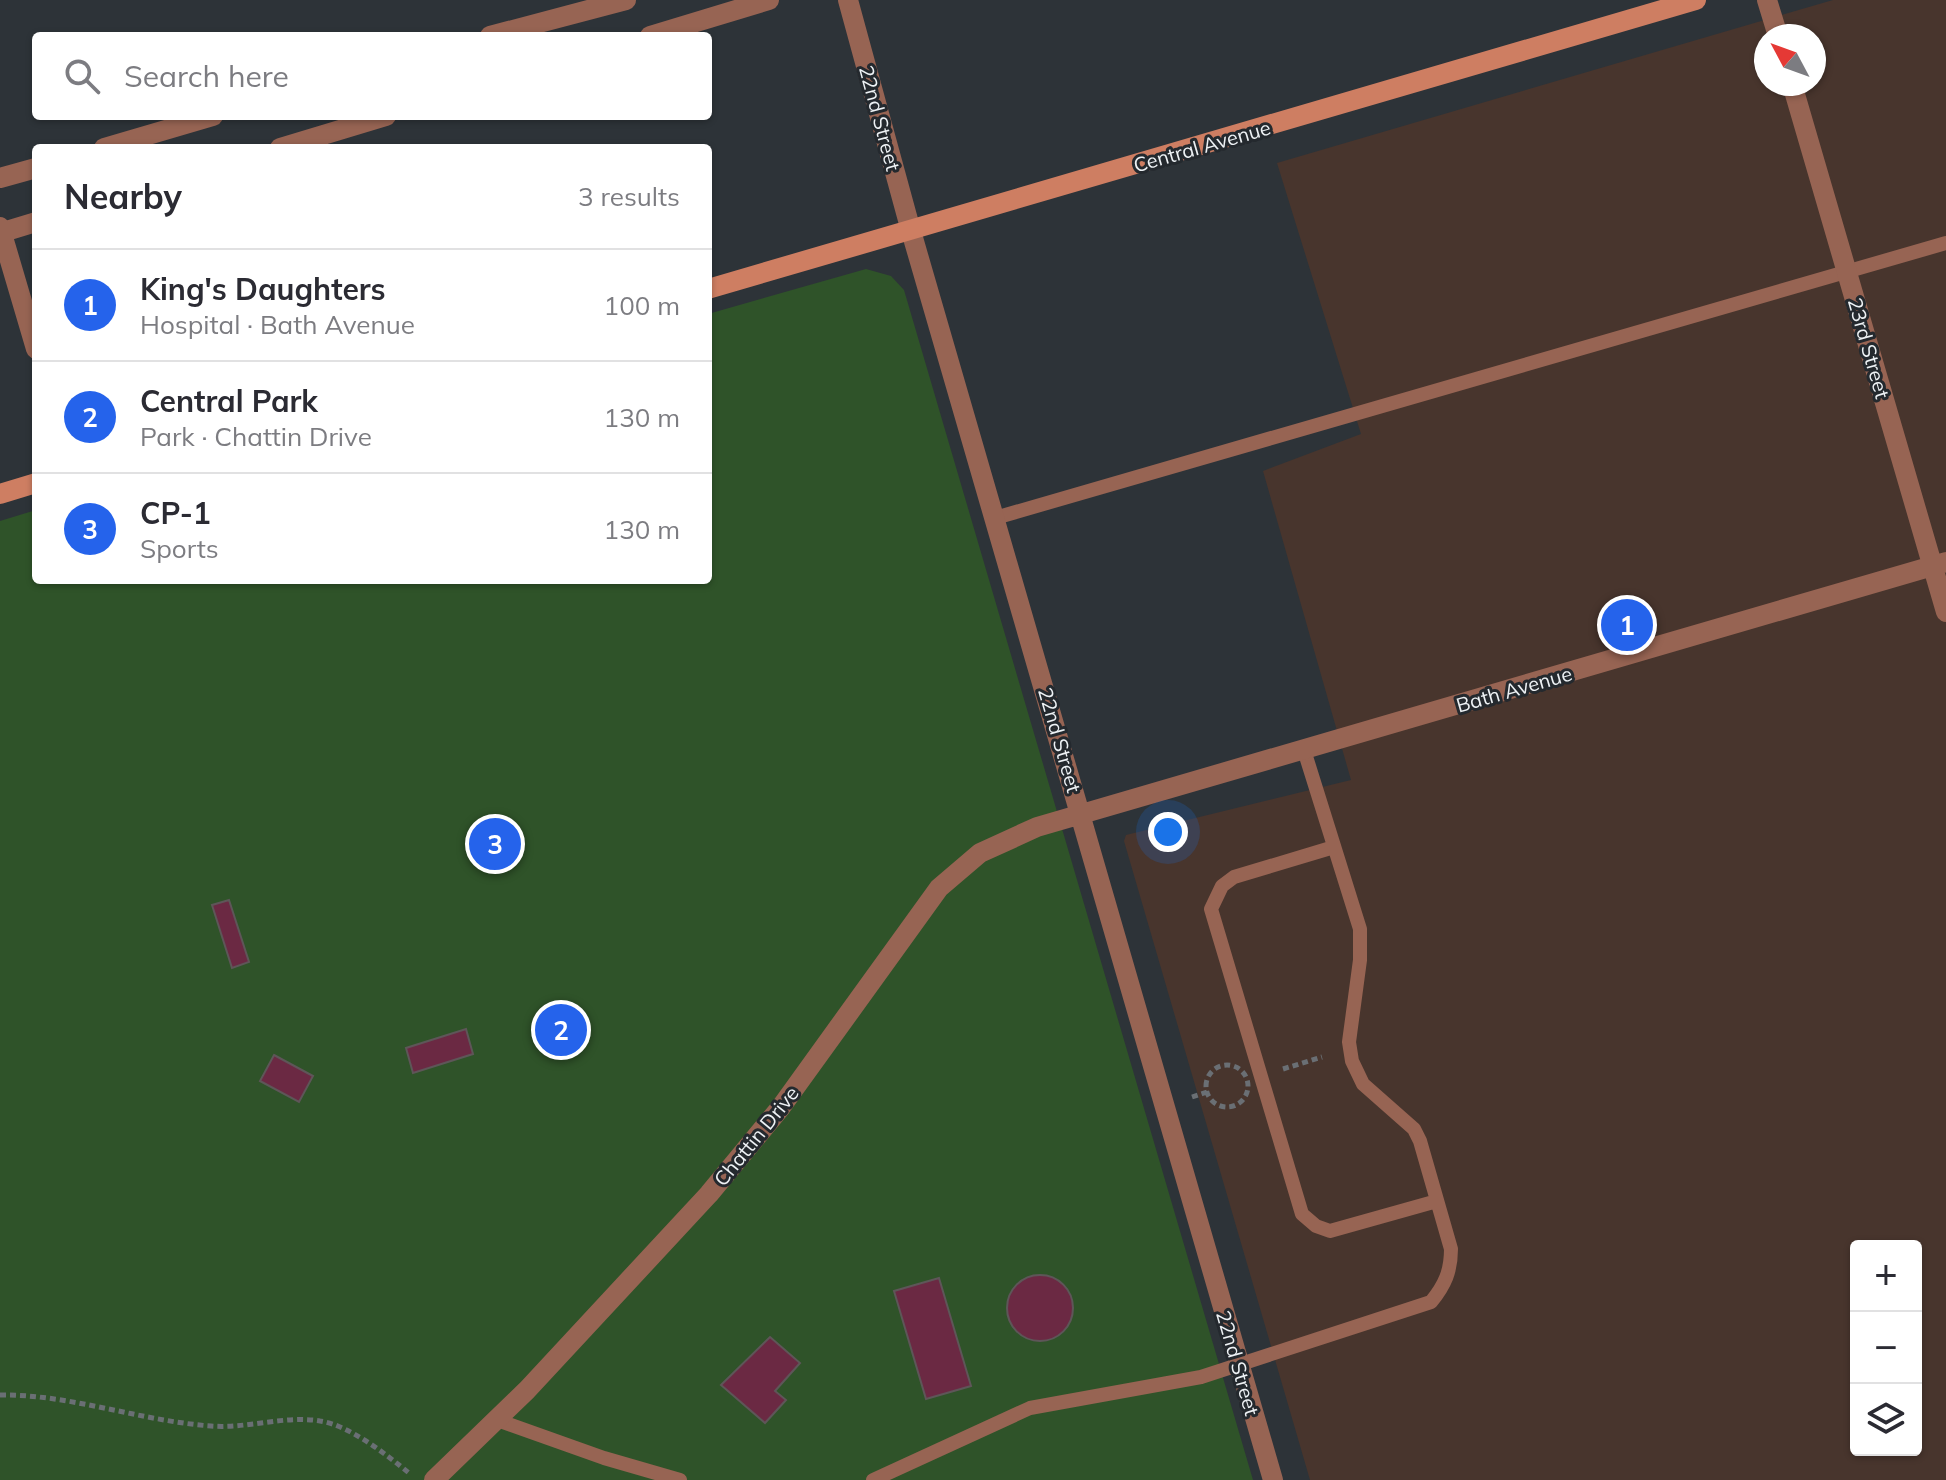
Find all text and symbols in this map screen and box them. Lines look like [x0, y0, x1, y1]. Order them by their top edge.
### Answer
north arrow [1754, 24, 1826, 96]
search box [32, 32, 712, 120]
icon: search [60, 54, 104, 98]
text: Search here [124, 57, 289, 95]
street label: 22nd Street [854, 62, 906, 174]
street label: Central Avenue [1131, 114, 1273, 178]
text: Nearby [64, 175, 182, 218]
text: 3 results [578, 180, 680, 213]
text: King's Daughters [140, 270, 386, 308]
text: 1 [82, 289, 98, 322]
text: 100 m [604, 289, 680, 322]
street label: 23rd Street [1843, 295, 1895, 401]
text: Hospital · Bath Avenue [140, 308, 415, 341]
text: Central Park [140, 382, 318, 420]
text: 2 [82, 401, 98, 434]
text: 130 m [604, 401, 680, 434]
text: Park · Chattin Drive [140, 420, 372, 453]
text: CP-1 [140, 494, 211, 532]
text: 3 [82, 513, 98, 546]
text: 130 m [604, 513, 680, 546]
text: Sports [140, 532, 219, 565]
pin: 1 [1601, 595, 1653, 655]
street label: Bath Avenue [1453, 661, 1575, 717]
street label: 22nd Street [1033, 685, 1087, 795]
your location [1148, 812, 1188, 852]
pin: 3 [469, 814, 521, 874]
pin: 2 [535, 1000, 587, 1060]
street label: Chattin Drive [708, 1081, 804, 1191]
map controls [1850, 1240, 1922, 1456]
button: + [1850, 1240, 1922, 1312]
street label: 22nd Street [1211, 1308, 1265, 1418]
button: − [1850, 1312, 1922, 1384]
button: layers [1850, 1384, 1922, 1456]

